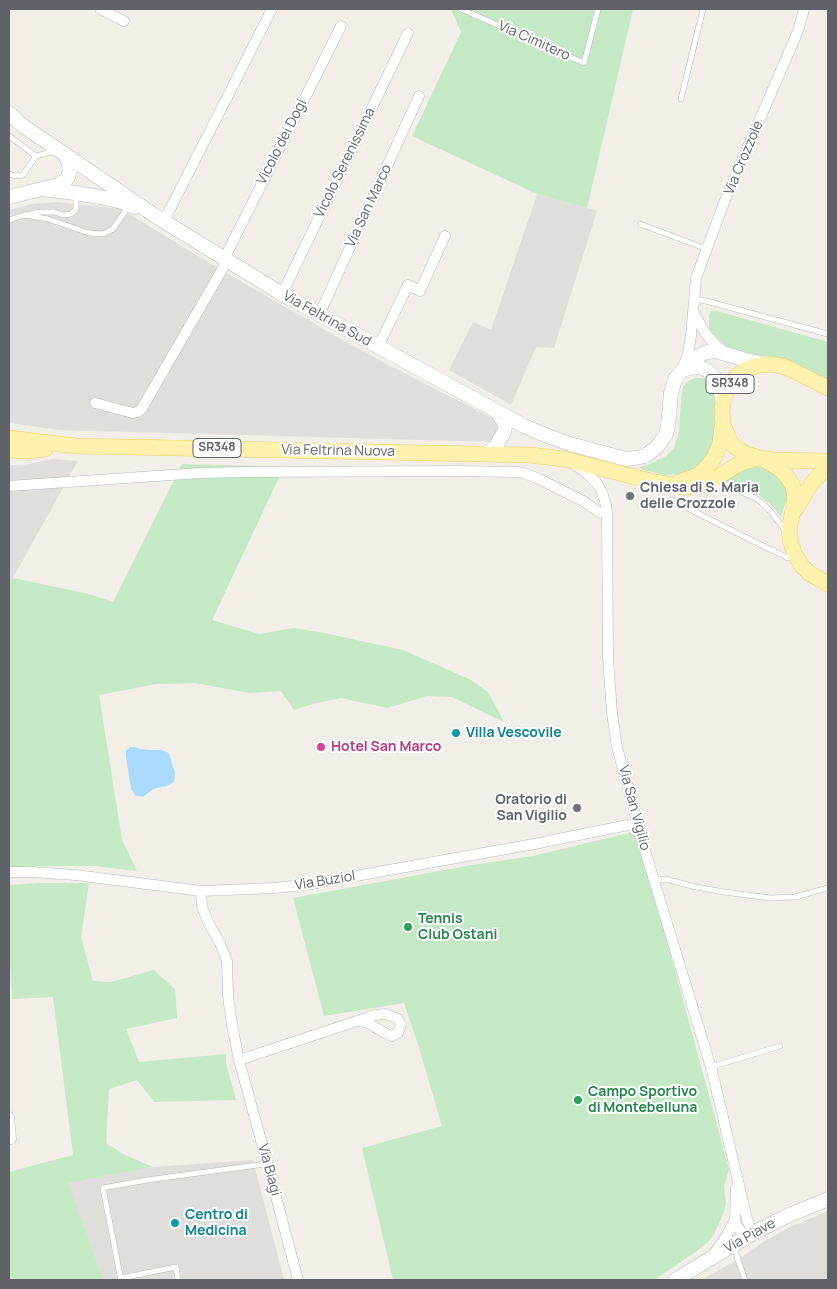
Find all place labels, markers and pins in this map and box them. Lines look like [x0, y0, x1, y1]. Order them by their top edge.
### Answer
place label: Chiesa di S. Maria delle Crozzole [640, 480, 759, 512]
marker: Chiesa di S. Maria delle Crozzole [624, 490, 636, 502]
place label: Villa Vescovile [466, 725, 562, 741]
marker: Villa Vescovile [450, 727, 462, 739]
place label: Hotel San Marco [331, 739, 441, 755]
marker: Hotel San Marco [315, 741, 327, 753]
place label: Oratorio di San Vigilio [495, 792, 567, 824]
marker: Oratorio di San Vigilio [571, 802, 583, 814]
place label: Tennis Club Ostani [418, 911, 497, 944]
marker: Tennis Club Ostani [402, 921, 414, 933]
place label: Campo Sportivo di Montebelluna [588, 1084, 697, 1116]
marker: Campo Sportivo di Montebelluna [572, 1094, 584, 1106]
place label: Centro di Medicina [185, 1207, 248, 1240]
marker: Centro di Medicina [169, 1217, 181, 1229]

